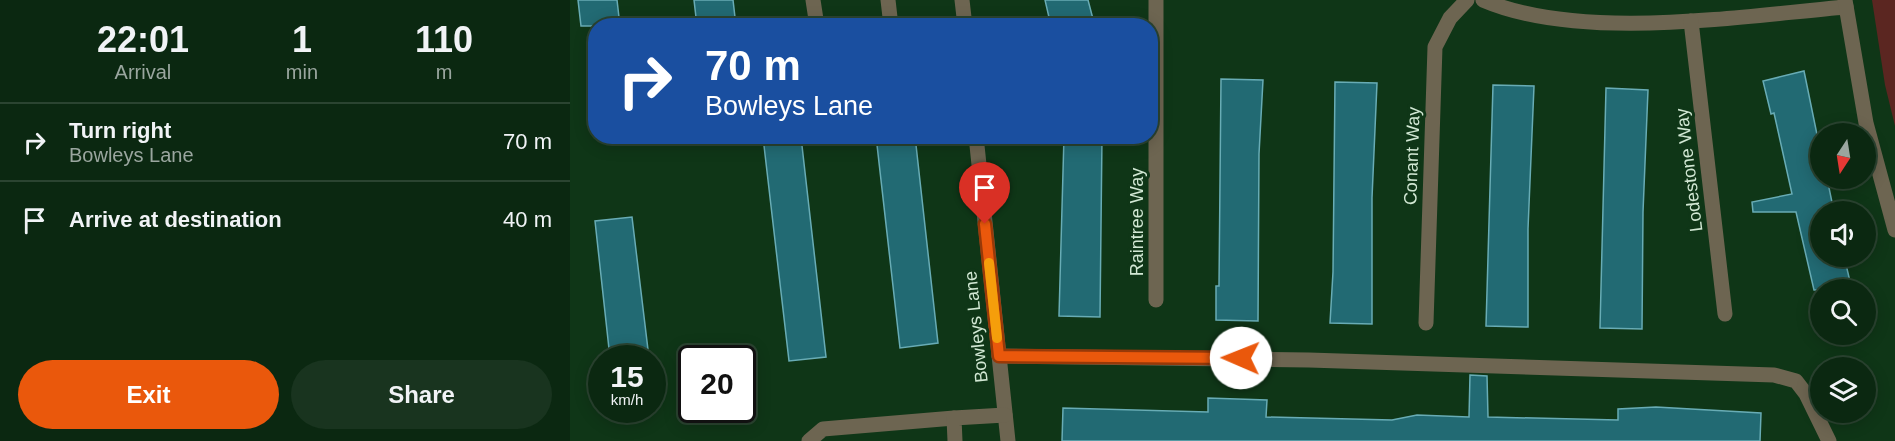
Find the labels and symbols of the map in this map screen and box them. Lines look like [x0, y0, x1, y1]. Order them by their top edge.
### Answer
street label: Conant Way [1400, 106, 1424, 206]
street label: Lodestone Way [1671, 107, 1707, 233]
north arrow [1810, 123, 1876, 189]
pin [959, 162, 1010, 224]
street label: Raintree Way [1127, 168, 1147, 276]
street label: Bowleys Lane [960, 270, 992, 384]
position arrow [1209, 326, 1273, 390]
speed limit sign: 20 [678, 345, 756, 423]

